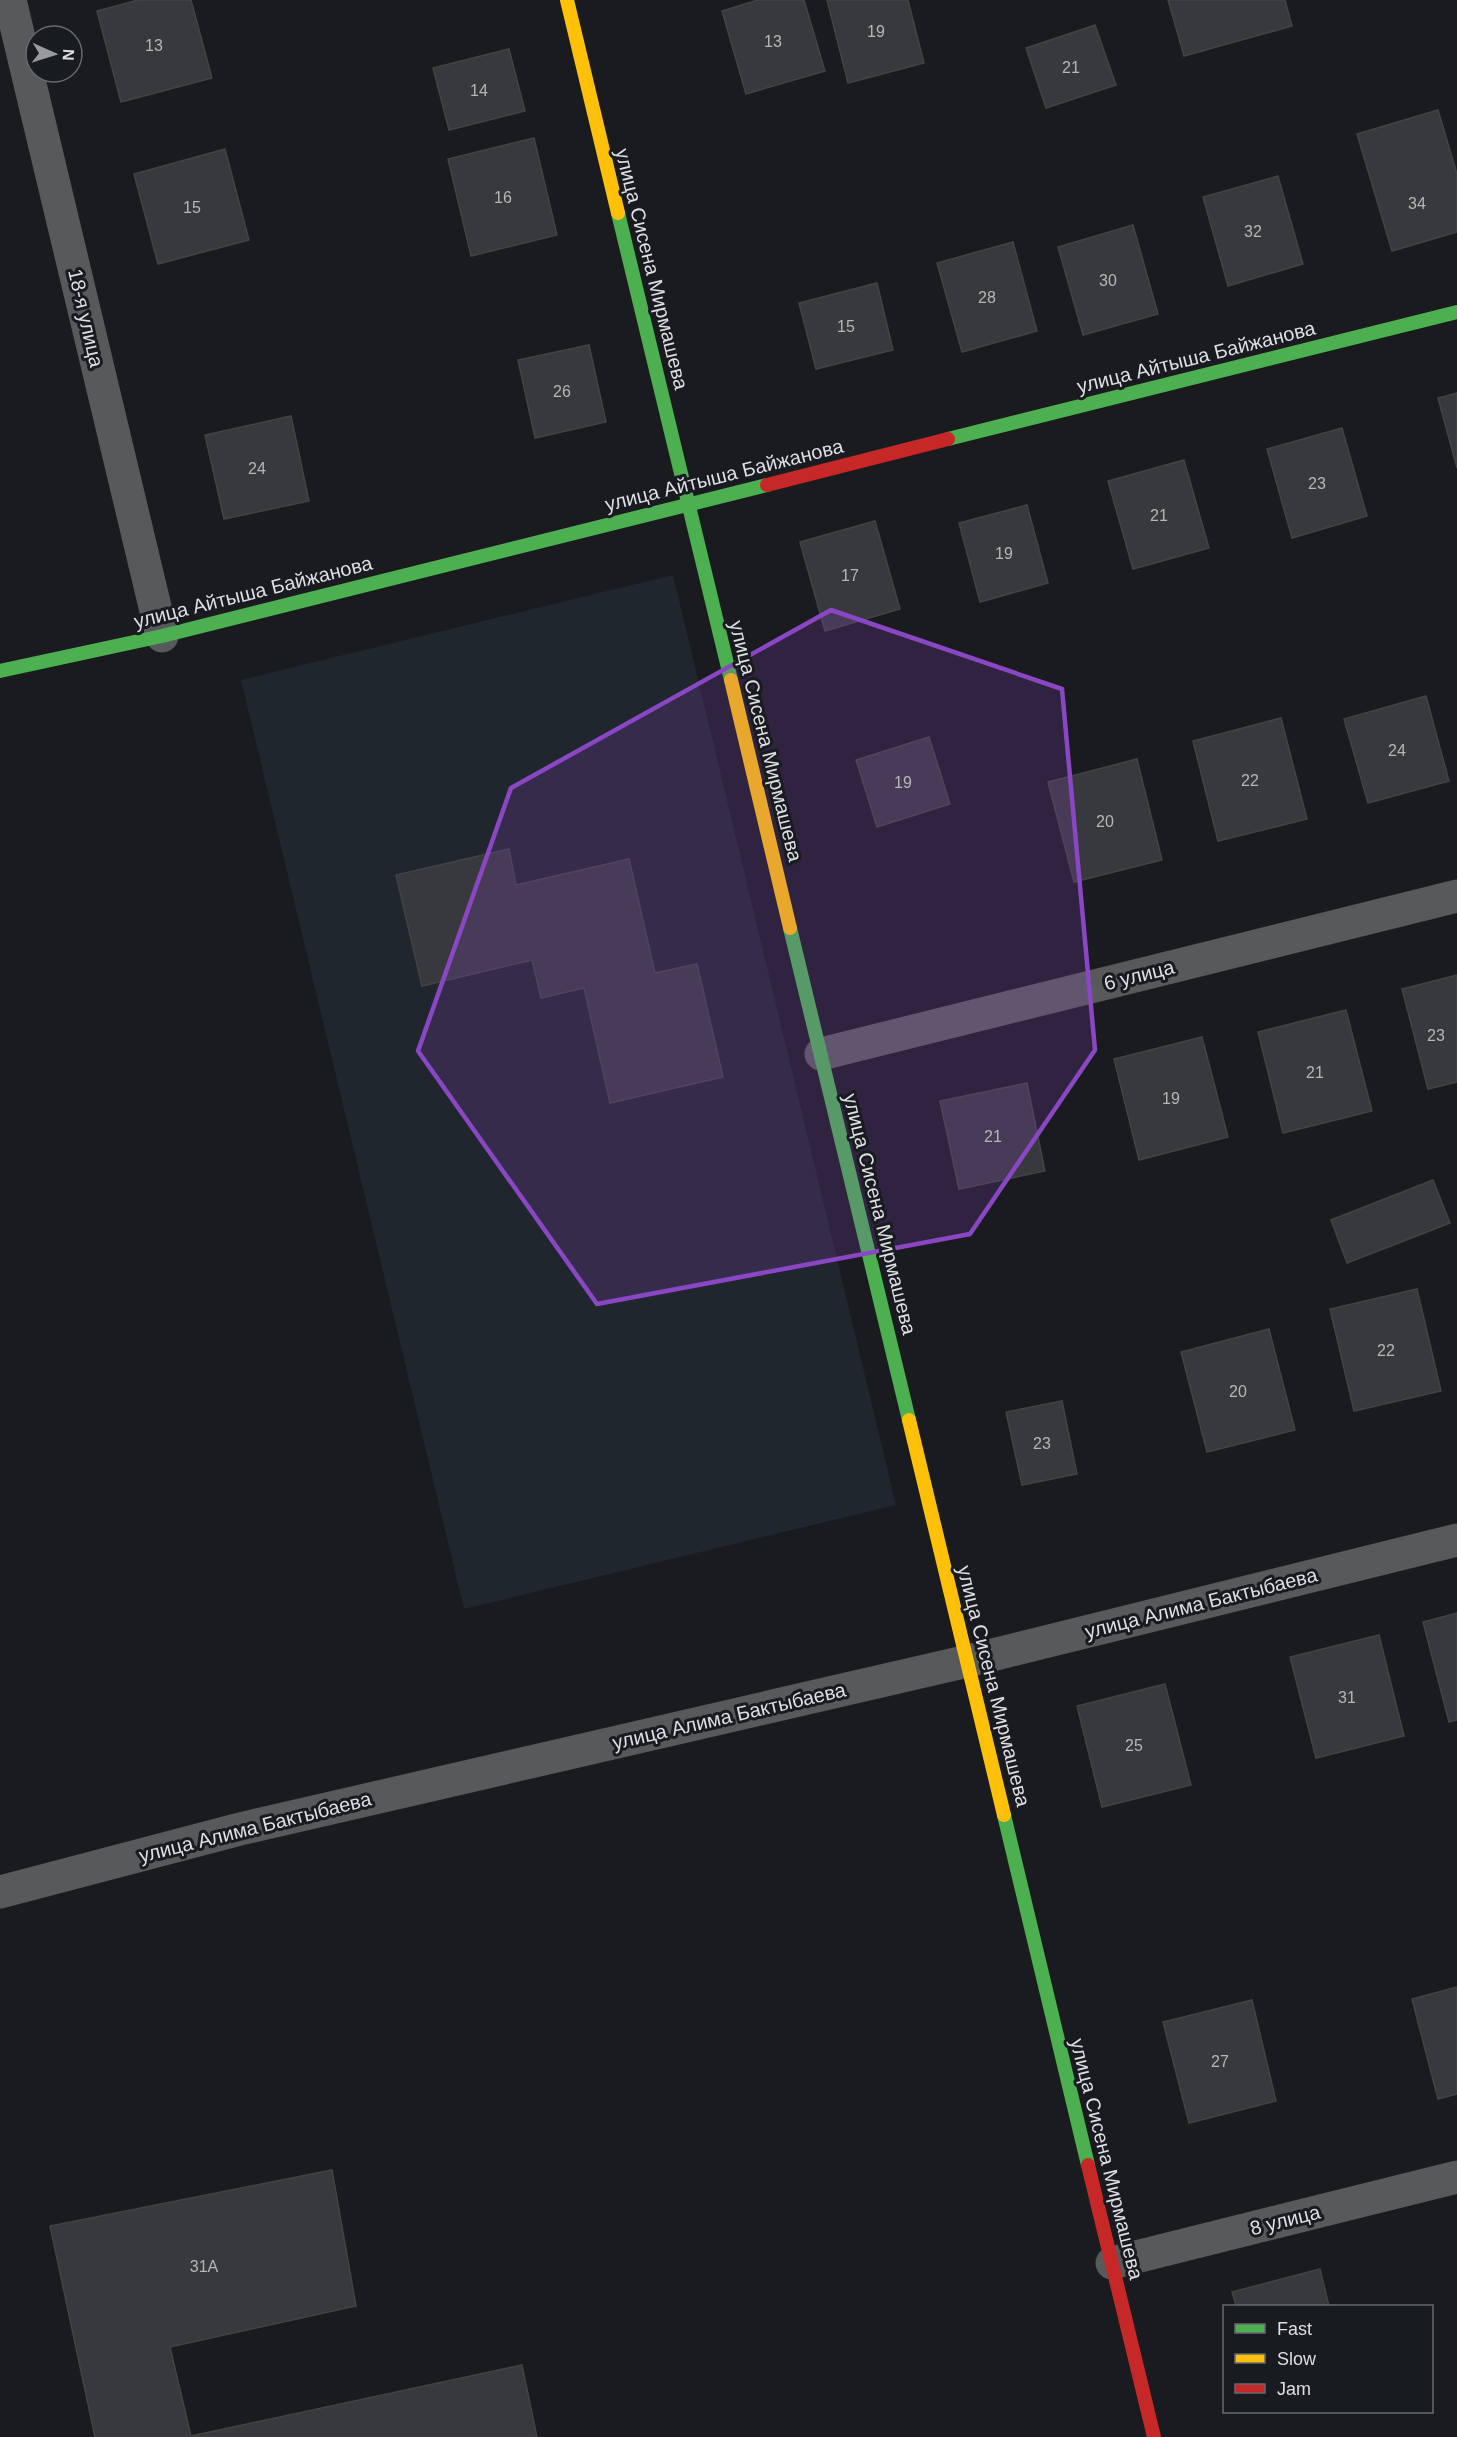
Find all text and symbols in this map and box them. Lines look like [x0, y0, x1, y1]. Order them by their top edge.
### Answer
house number: 19 [867, 23, 885, 40]
north arrow [24, 24, 84, 84]
house number: 13 [764, 33, 782, 50]
house number: 13 [145, 37, 163, 54]
text: N [60, 49, 77, 61]
house number: 21 [1062, 59, 1080, 76]
house number: 14 [470, 82, 488, 99]
street label: улица Сисена Мирмашева [611, 146, 693, 393]
house number: 16 [494, 189, 512, 206]
house number: 34 [1408, 195, 1426, 212]
house number: 15 [183, 199, 201, 216]
house number: 32 [1244, 223, 1262, 240]
street label: 18-я улица [64, 267, 108, 370]
house number: 30 [1099, 272, 1117, 289]
house number: 28 [978, 289, 996, 306]
street label: улица Айтыша Байжанова [1075, 316, 1318, 397]
house number: 15 [837, 318, 855, 335]
house number: 26 [553, 383, 571, 400]
street label: улица Айтыша Байжанова [603, 434, 846, 515]
house number: 24 [248, 460, 266, 477]
house number: 23 [1308, 475, 1326, 492]
house number: 21 [1150, 507, 1168, 524]
house number: 19 [995, 545, 1013, 562]
street label: улица Айтыша Байжанова [132, 551, 375, 632]
house number: 17 [841, 567, 859, 584]
street label: улица Сисена Мирмашева [725, 618, 807, 865]
house number: 24 [1388, 742, 1406, 759]
house number: 22 [1241, 772, 1259, 789]
house number: 19 [894, 774, 912, 791]
house number: 20 [1096, 813, 1114, 830]
street label: 6 улица [1102, 955, 1177, 994]
house number: 23 [1427, 1027, 1445, 1044]
house number: 21 [1306, 1064, 1324, 1081]
house number: 19 [1162, 1090, 1180, 1107]
street label: улица Сисена Мирмашева [839, 1091, 921, 1338]
house number: 21 [984, 1128, 1002, 1145]
house number: 22 [1377, 1342, 1395, 1359]
house number: 20 [1229, 1383, 1247, 1400]
house number: 23 [1033, 1435, 1051, 1452]
street label: улица Сисена Мирмашева [953, 1563, 1035, 1810]
street label: улица Алима Бактыбаева [1083, 1563, 1320, 1643]
street label: улица Алима Бактыбаева [610, 1678, 849, 1754]
house number: 31 [1338, 1689, 1356, 1706]
house number: 25 [1125, 1737, 1143, 1754]
street label: улица Алима Бактыбаева [137, 1787, 374, 1867]
street label: улица Сисена Мирмашева [1066, 2036, 1148, 2283]
house number: 27 [1211, 2053, 1229, 2070]
street label: 8 улица [1248, 2200, 1323, 2239]
house number: 31А [190, 2258, 219, 2275]
legend [1223, 2305, 1433, 2413]
text: Fast [1277, 2319, 1312, 2339]
text: Slow [1277, 2349, 1317, 2369]
text: Jam [1277, 2379, 1311, 2399]

